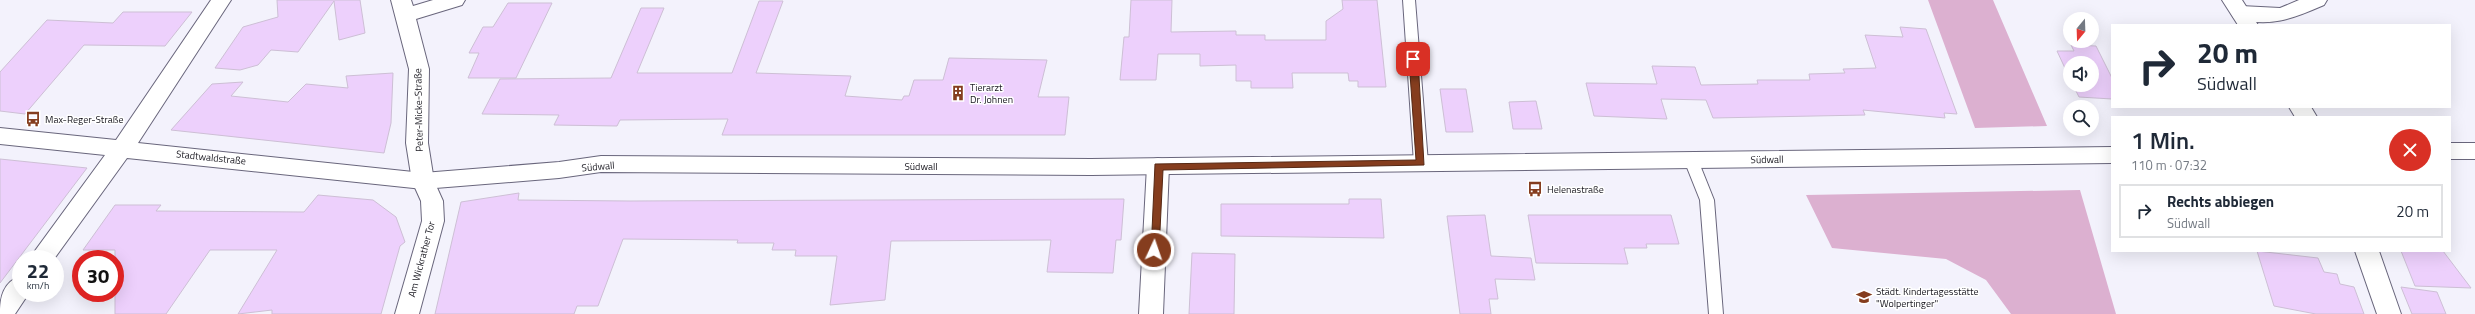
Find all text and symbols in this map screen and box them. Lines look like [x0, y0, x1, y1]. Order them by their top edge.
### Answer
north arrow [2063, 12, 2099, 48]
map controls [2063, 12, 2099, 136]
text: 20 m [2197, 31, 2258, 74]
icon: right [2131, 40, 2183, 92]
pin [1396, 42, 1430, 76]
icon: arrive [1402, 48, 1424, 70]
button: sound [2063, 56, 2099, 92]
street label: Peter-Micke-Straße [410, 68, 427, 152]
text: Südwall [2197, 70, 2257, 97]
place label: Tierarzt Dr. Johnen [970, 80, 1013, 107]
building icon: Tierarzt Dr. Johnen [949, 84, 967, 102]
button: search [2063, 100, 2099, 136]
bus stop icon: Max-Reger-Straße [24, 110, 42, 128]
place label: Max-Reger-Straße [45, 112, 124, 127]
text: 1 Min. [2131, 122, 2195, 158]
button: close [2389, 129, 2431, 171]
street label: Stadtwaldstraße [175, 146, 247, 169]
street label: Südwall [1750, 152, 1784, 167]
text: 110 m · 07:32 [2131, 155, 2207, 175]
street label: Südwall [581, 158, 615, 175]
street label: Südwall [904, 159, 938, 174]
bus stop icon: Helenastraße [1526, 180, 1544, 198]
place label: Helenastraße [1547, 182, 1604, 197]
text: Rechts abbiegen [2167, 190, 2274, 213]
icon: right [2133, 200, 2155, 222]
text: 20 m [2396, 200, 2429, 223]
text: Südwall [2167, 213, 2210, 233]
street label: Am Wickrather Tor [404, 219, 439, 299]
position arrow [1133, 229, 1175, 271]
speed limit sign: 30 [72, 250, 124, 302]
text: 22 [27, 255, 49, 286]
text: km/h [27, 278, 49, 293]
place label: Städt. Kindertagesstätte "Wolpertinger" [1876, 284, 1979, 311]
school or university icon: Städt. Kindertagesstätte "Wolpertinger" [1855, 288, 1873, 306]

